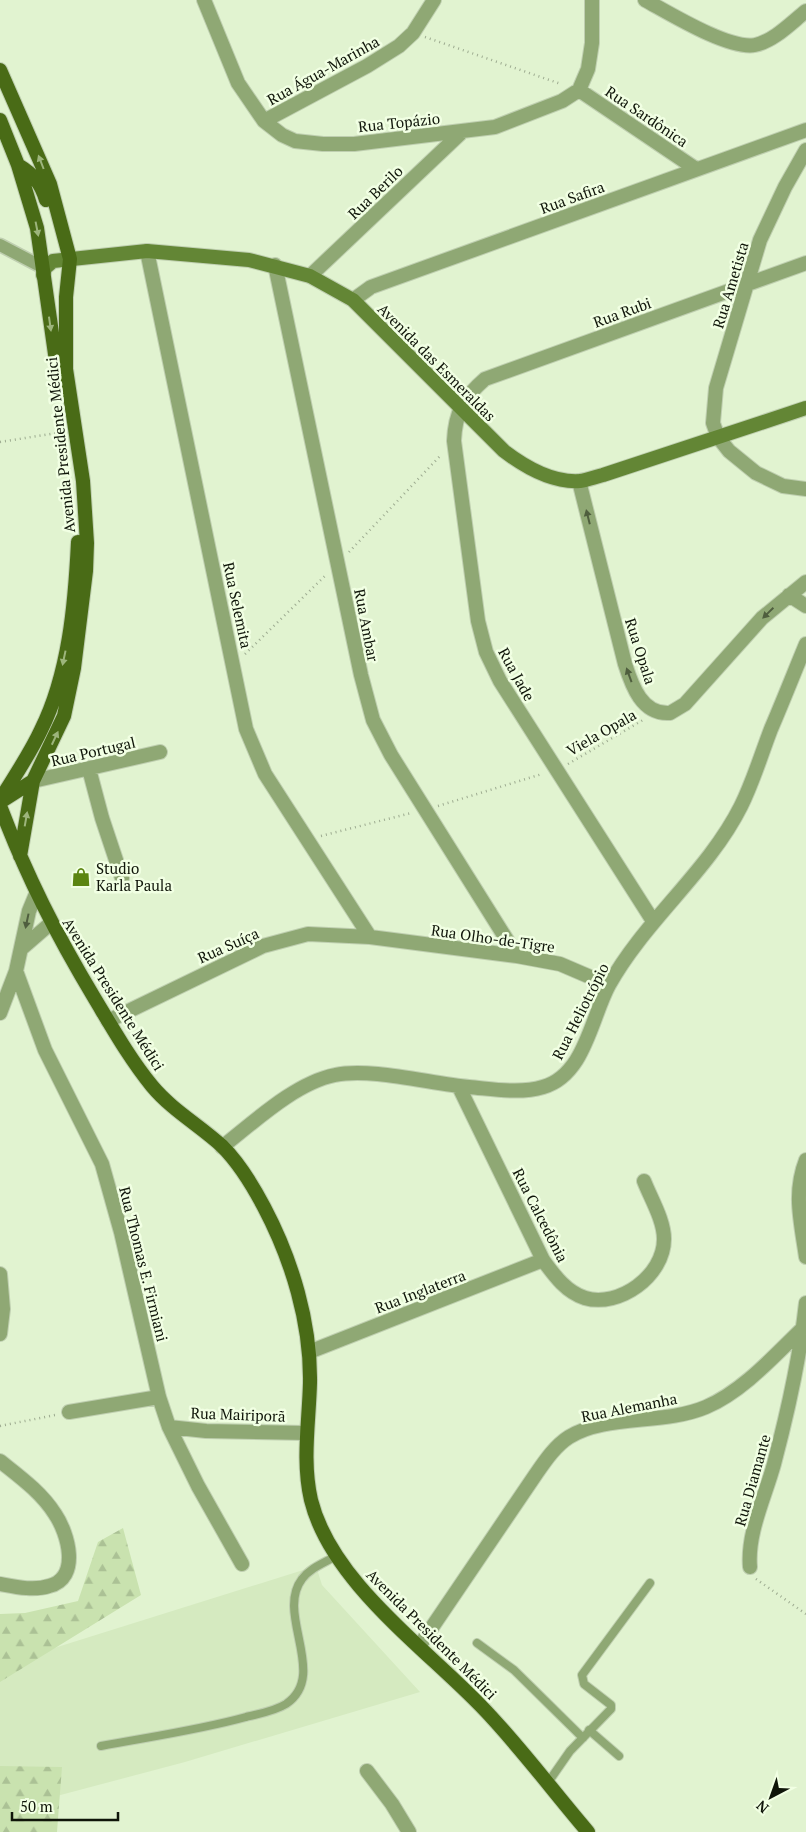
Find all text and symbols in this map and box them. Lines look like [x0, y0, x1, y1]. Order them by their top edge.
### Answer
street label: Rua Água-Marinha [263, 31, 383, 109]
street label: Rua Sardônica [602, 81, 692, 151]
street label: Rua Topázio [357, 108, 441, 136]
one-way arrow [37, 154, 45, 169]
street label: Rua Berilo [343, 161, 407, 223]
street label: Rua Safira [537, 176, 607, 218]
one-way arrow [33, 221, 41, 237]
street label: Rua Ametista [707, 239, 753, 331]
street label: Rua Rubi [590, 292, 654, 332]
street label: Avenida das Esmeraldas [374, 299, 500, 425]
one-way arrow [46, 316, 54, 332]
street label: Avenida Presidente Médici [41, 356, 79, 534]
one-way arrow [584, 510, 592, 525]
street label: Rua Selemita [219, 560, 257, 650]
street label: Rua Ambar [350, 587, 384, 663]
one-way arrow [762, 607, 774, 619]
street label: Rua Opala [621, 615, 661, 687]
street label: Rua Jade [494, 644, 540, 704]
one-way arrow [59, 650, 67, 666]
one-way arrow [625, 667, 632, 682]
street label: Viela Opala [563, 704, 640, 760]
one-way arrow [51, 731, 59, 745]
street label: Rua Portugal [49, 732, 137, 770]
one-way arrow [22, 811, 30, 827]
place label: Studio Karla Paula [96, 858, 172, 895]
shop icon: Studio Karla Paula [70, 866, 92, 888]
one-way arrow [23, 913, 31, 928]
street label: Avenida Presidente Médici [59, 914, 169, 1074]
street label: Rua Olho-de-Tigre [430, 919, 556, 957]
street label: Rua Suíça [194, 922, 262, 967]
street label: Rua Heliotrópio [547, 959, 613, 1063]
street label: Rua Calcedônia [509, 1165, 573, 1266]
street label: Rua Thomas E. Firmiani [115, 1184, 173, 1344]
street label: Rua Inglaterra [372, 1264, 469, 1317]
street label: Rua Alemanha [579, 1388, 679, 1426]
street label: Rua Mairiporã [190, 1402, 286, 1426]
street label: Rua Diamante [729, 1432, 775, 1528]
street label: Avenida Presidente Médici [362, 1564, 502, 1704]
north arrow [746, 1772, 796, 1822]
scale bar [12, 1790, 119, 1822]
text: 50 m [20, 1796, 53, 1816]
text: N [752, 1796, 772, 1818]

